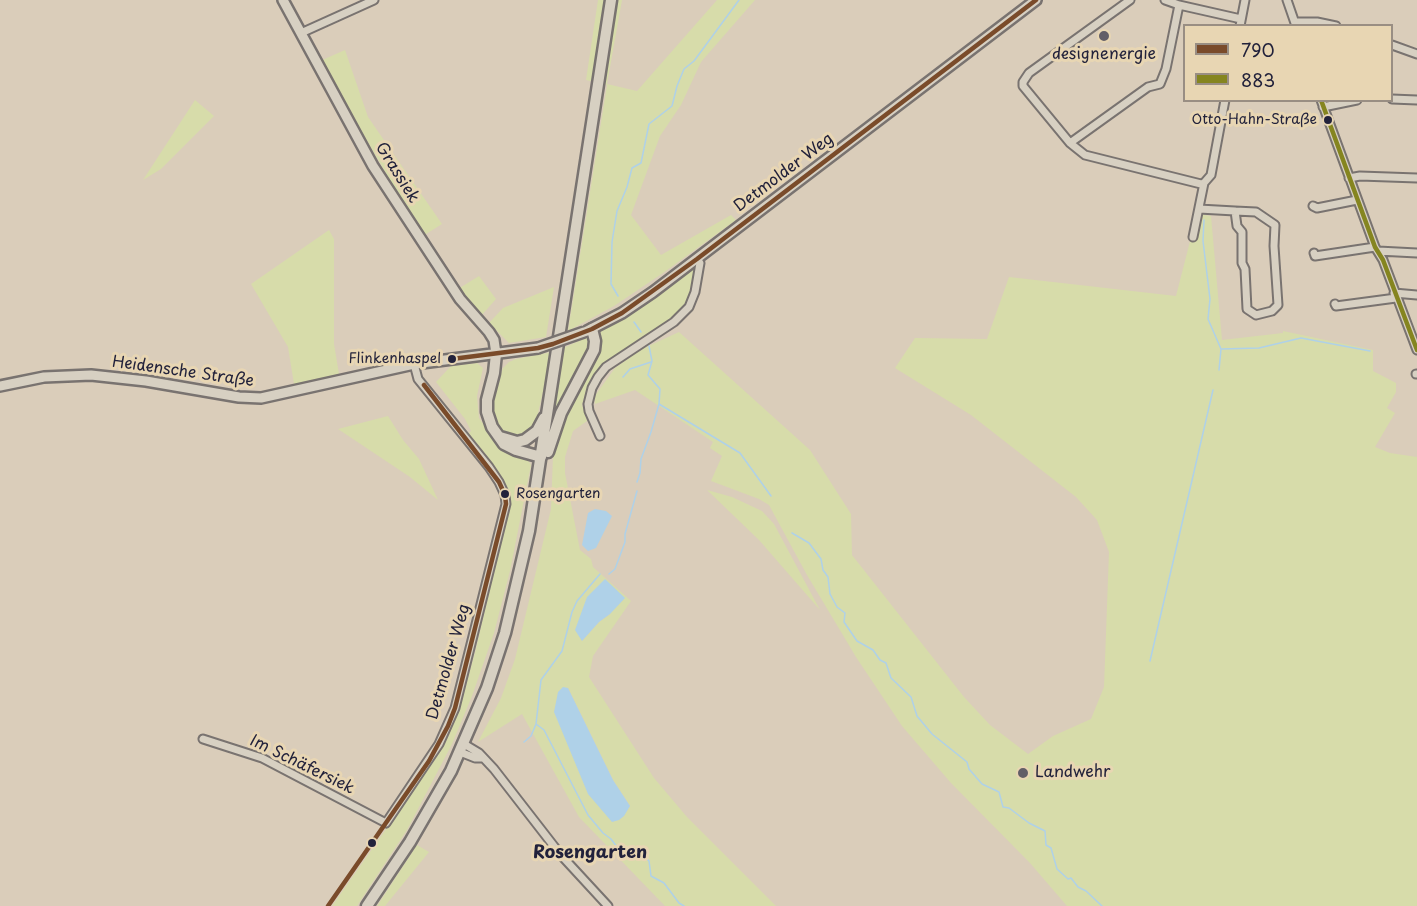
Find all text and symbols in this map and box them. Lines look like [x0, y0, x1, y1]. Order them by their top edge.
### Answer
legend [1183, 24, 1393, 102]
marker: designenergie [1097, 29, 1111, 43]
text: 790 [1241, 36, 1275, 63]
place label: designenergie [1052, 45, 1156, 65]
text: 883 [1241, 66, 1275, 93]
place label: Otto-Hahn-Straße [1191, 112, 1317, 128]
marker: Otto-Hahn-Straße [1322, 114, 1334, 126]
street label: Detmolder Weg [731, 129, 837, 217]
street label: Grassiek [371, 139, 423, 207]
place label: Flinkenhaspel [349, 351, 441, 367]
street label: Heidensche Straße [111, 353, 255, 391]
marker: Flinkenhaspel [446, 353, 458, 365]
place label: Rosengarten [516, 486, 601, 502]
marker: Rosengarten [499, 488, 511, 500]
street label: Detmolder Weg [423, 602, 475, 722]
street label: Im Schäfersiek [247, 731, 357, 799]
place label: Landwehr [1035, 763, 1110, 783]
marker: Landwehr [1016, 766, 1030, 780]
unlabelled marker [366, 837, 378, 849]
district label: Rosengarten [533, 842, 647, 864]

